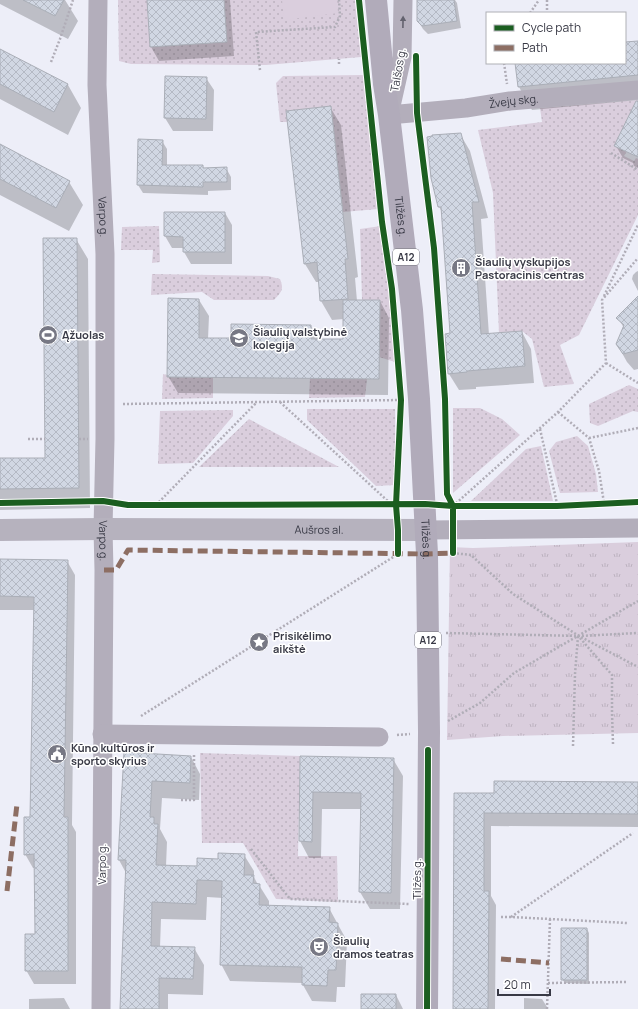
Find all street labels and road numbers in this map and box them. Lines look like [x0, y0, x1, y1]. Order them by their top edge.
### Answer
street label: Talšos g. [386, 47, 409, 93]
street label: Žvejų skg. [488, 91, 539, 111]
street label: Tilžės g. [392, 195, 411, 238]
street label: Varpo g. [95, 196, 112, 238]
road number: A12 [393, 249, 419, 265]
street label: Tilžės g. [418, 519, 435, 560]
street label: Varpo g. [96, 520, 112, 561]
street label: Aušros al. [294, 522, 344, 537]
road number: A12 [415, 632, 441, 648]
street label: Varpo g. [94, 844, 109, 884]
street label: Tilžės g. [409, 859, 424, 899]

